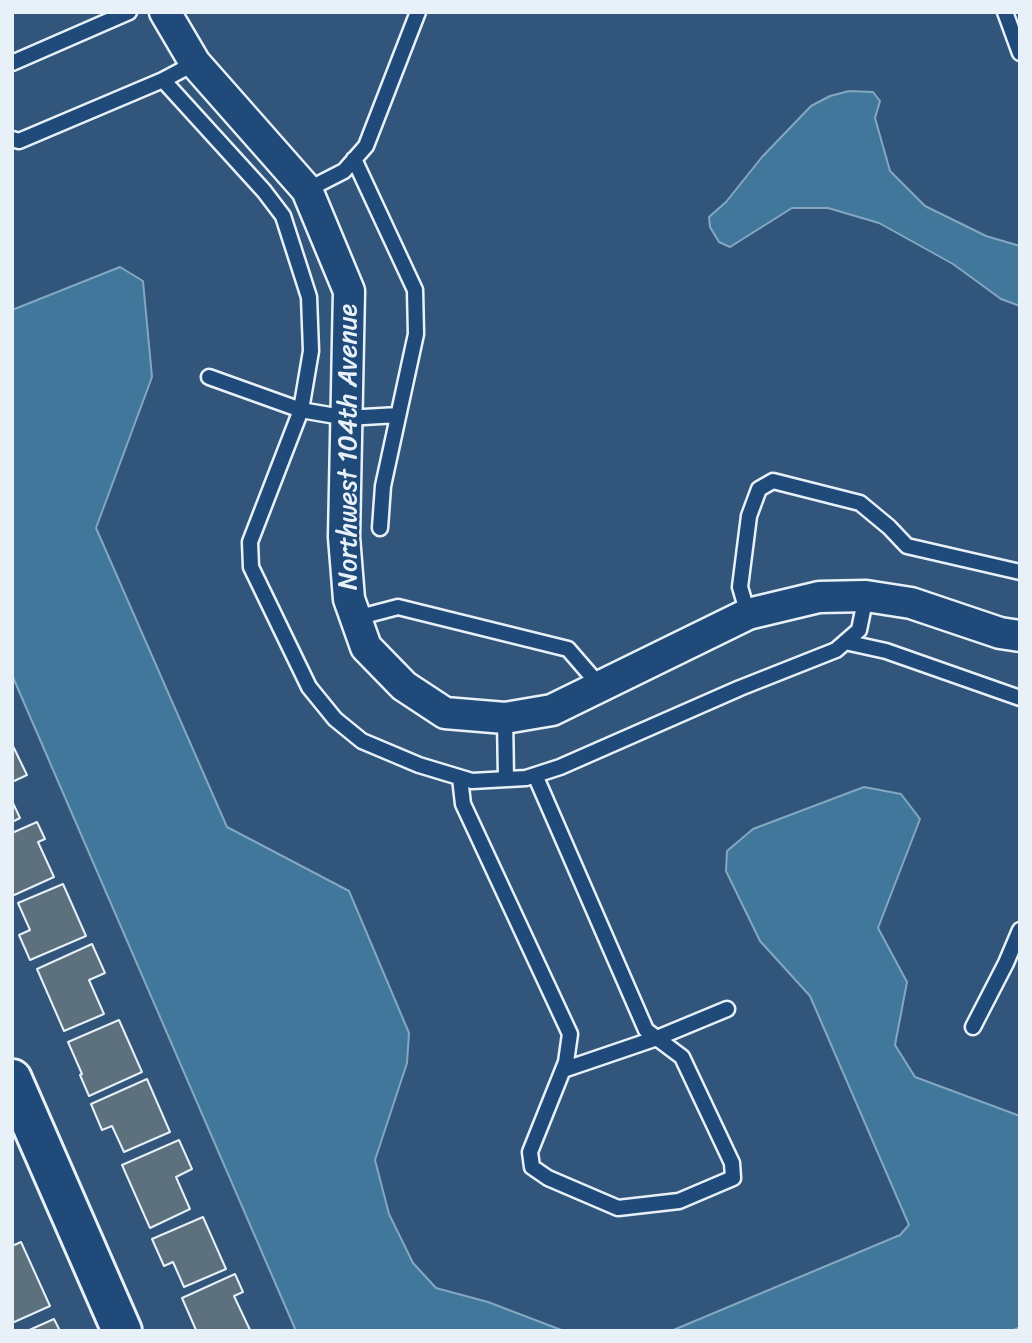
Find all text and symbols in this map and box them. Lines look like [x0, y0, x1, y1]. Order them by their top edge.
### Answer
street label: Northwest 104th Avenue [333, 304, 365, 590]

